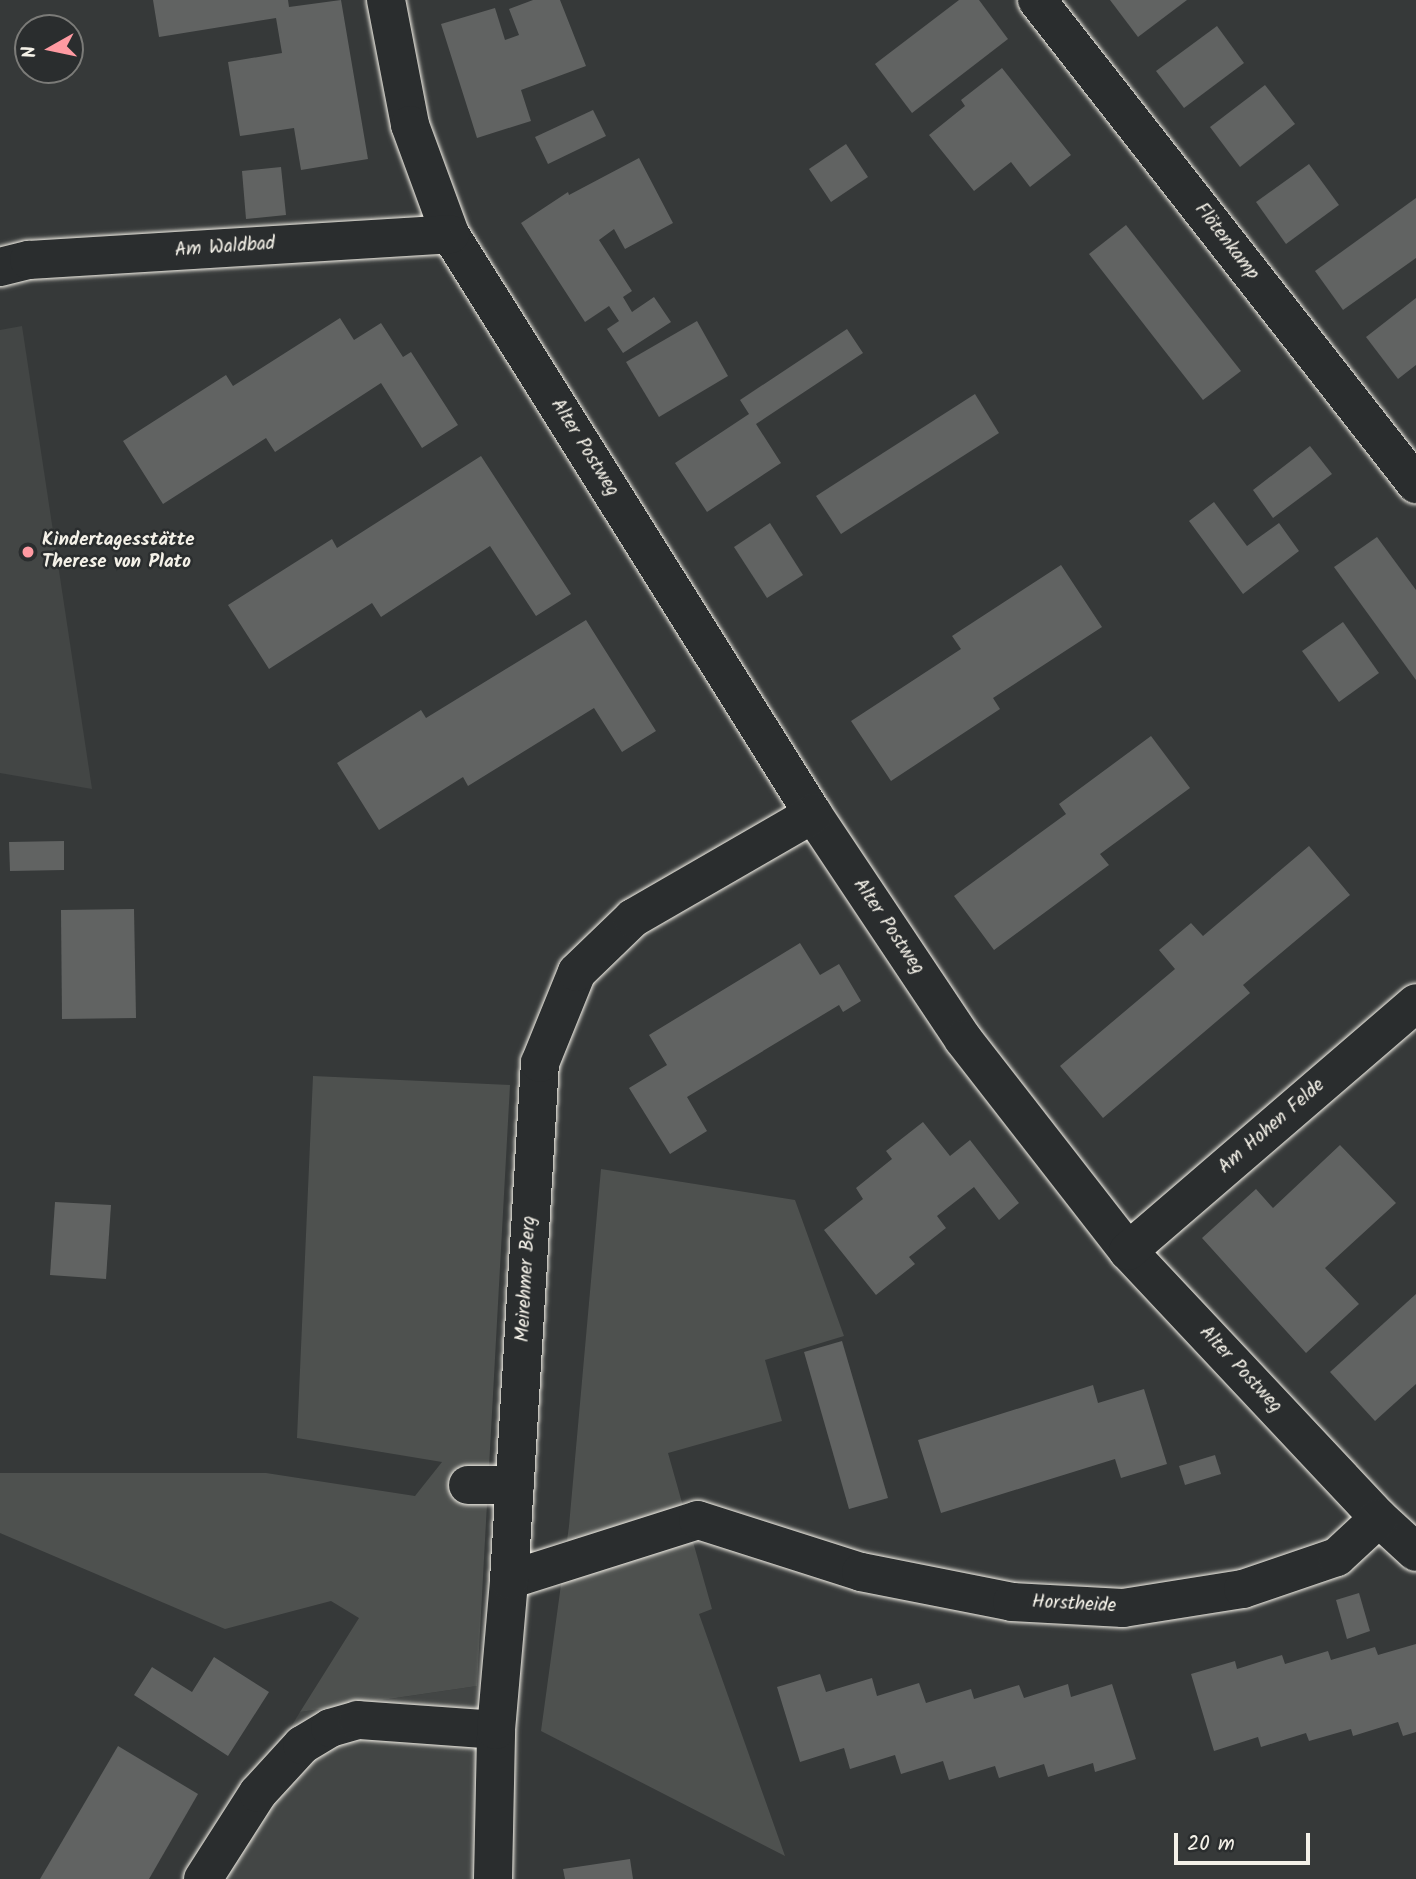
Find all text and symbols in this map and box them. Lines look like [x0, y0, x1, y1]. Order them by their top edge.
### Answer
north arrow [14, 14, 84, 84]
text: N [14, 44, 46, 60]
street label: Flötenkamp [1189, 199, 1263, 285]
street label: Am Waldbad [174, 233, 276, 263]
street label: Alter Postweg [545, 395, 623, 501]
place label: Kindertagesstätte Therese von Plato [42, 530, 195, 574]
marker: Kindertagesstätte Therese von Plato [20, 544, 36, 560]
street label: Alter Postweg [848, 875, 928, 979]
street label: Am Hohen Felde [1214, 1075, 1330, 1179]
street label: Meirehmer Berg [512, 1215, 542, 1343]
street label: Alter Postweg [1194, 1322, 1286, 1418]
street label: Horstheide [1031, 1591, 1117, 1619]
scale bar [1178, 1820, 1314, 1864]
text: 20 m [1187, 1828, 1235, 1861]

